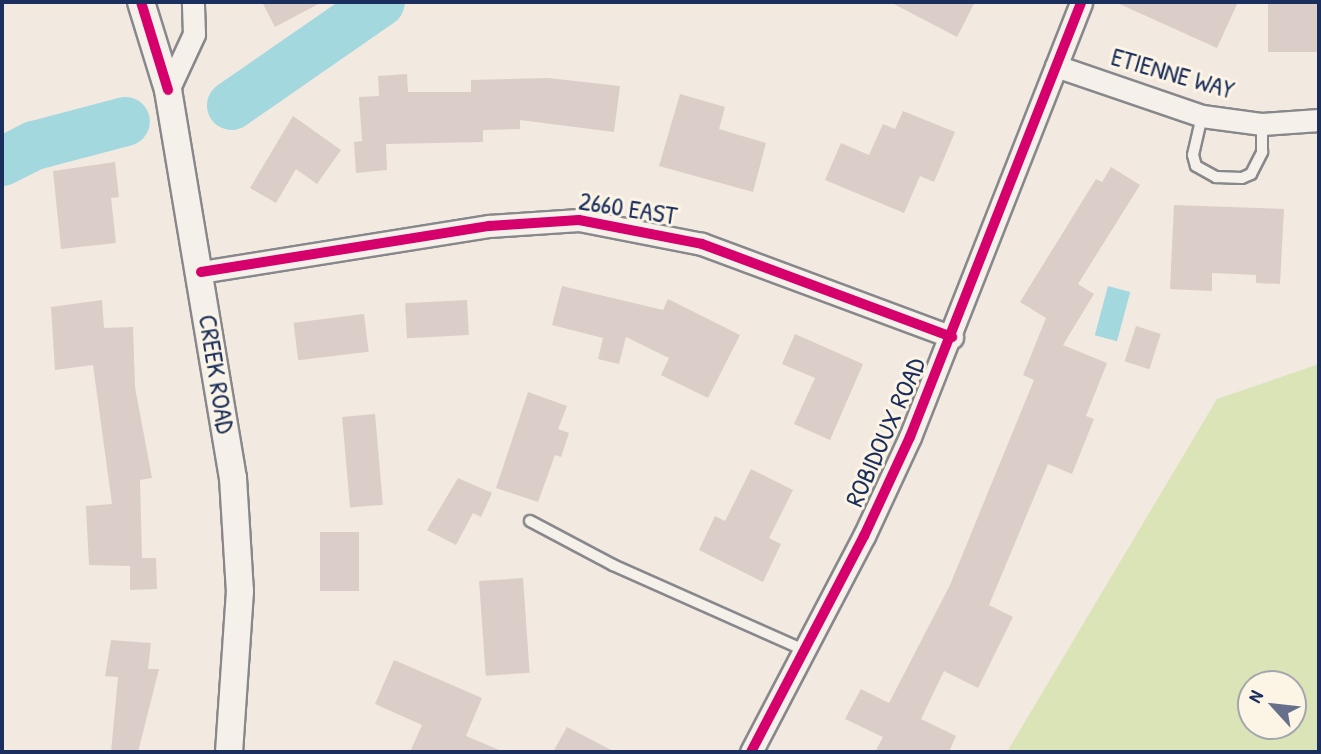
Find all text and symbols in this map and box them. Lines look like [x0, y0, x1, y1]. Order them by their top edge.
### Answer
street label: ETIENNE WAY [1108, 41, 1238, 105]
street label: 2660 EAST [577, 185, 679, 231]
street label: CREEK ROAD [192, 312, 242, 436]
street label: ROBIDOUX ROAD [838, 353, 932, 511]
north arrow [1237, 670, 1307, 740]
text: N [1241, 686, 1269, 707]

